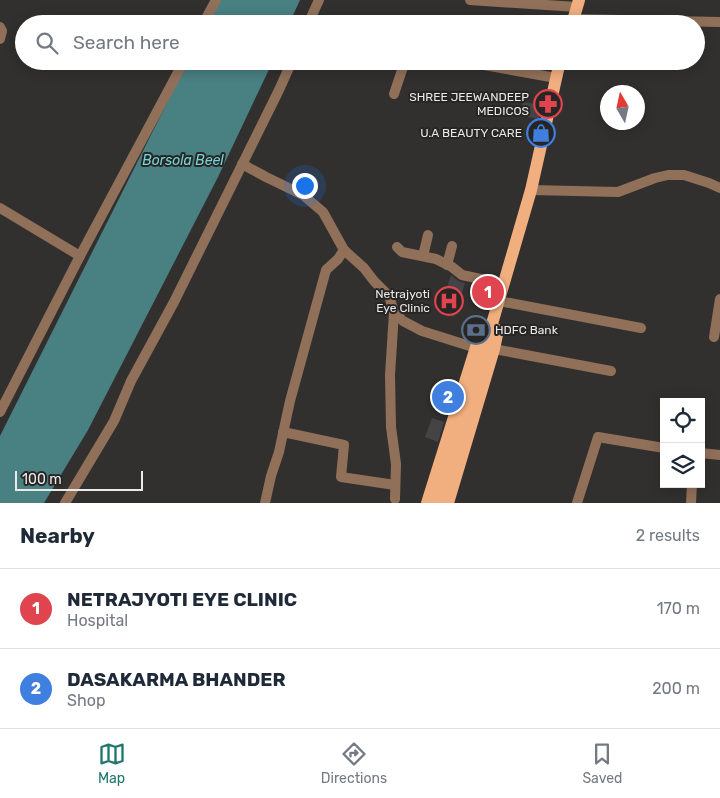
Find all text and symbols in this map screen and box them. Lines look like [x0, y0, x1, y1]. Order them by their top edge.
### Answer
search box [15, 15, 705, 70]
icon: search [33, 29, 61, 57]
text: Search here [73, 31, 180, 54]
north arrow [600, 85, 645, 130]
pharmacy icon: SHREE JEEWANDEEP MEDICOS [533, 89, 563, 119]
place label: SHREE JEEWANDEEP MEDICOS [409, 90, 529, 118]
shop icon: U.A BEAUTY CARE [526, 118, 556, 148]
place label: U.A BEAUTY CARE [420, 126, 522, 140]
water label: Borsola Beel [142, 152, 224, 169]
your location [292, 173, 318, 199]
pin: 1 [472, 273, 504, 311]
hospital icon: Netrajyoti Eye Clinic [434, 286, 464, 316]
place label: Netrajyoti Eye Clinic [375, 287, 430, 315]
bank icon: HDFC Bank [461, 315, 491, 345]
place label: HDFC Bank [495, 323, 559, 337]
pin: 2 [432, 378, 464, 416]
map controls [660, 398, 705, 488]
button: locate [660, 398, 705, 443]
button: layers [660, 443, 705, 488]
scale bar [15, 468, 142, 491]
text: 100 m [22, 471, 62, 488]
text: Nearby [20, 523, 95, 548]
text: 2 results [636, 526, 700, 545]
text: NETRAJYOTI EYE CLINIC [67, 588, 297, 611]
text: 1 [32, 599, 40, 618]
text: 170 m [657, 599, 700, 618]
text: Hospital [67, 611, 128, 630]
text: DASAKARMA BHANDER [67, 668, 286, 691]
text: 2 [31, 679, 41, 698]
text: 200 m [652, 679, 700, 698]
text: Shop [67, 691, 105, 710]
tab: Map [98, 740, 126, 787]
tab: Directions [321, 740, 387, 787]
tab: Saved [582, 740, 622, 787]

